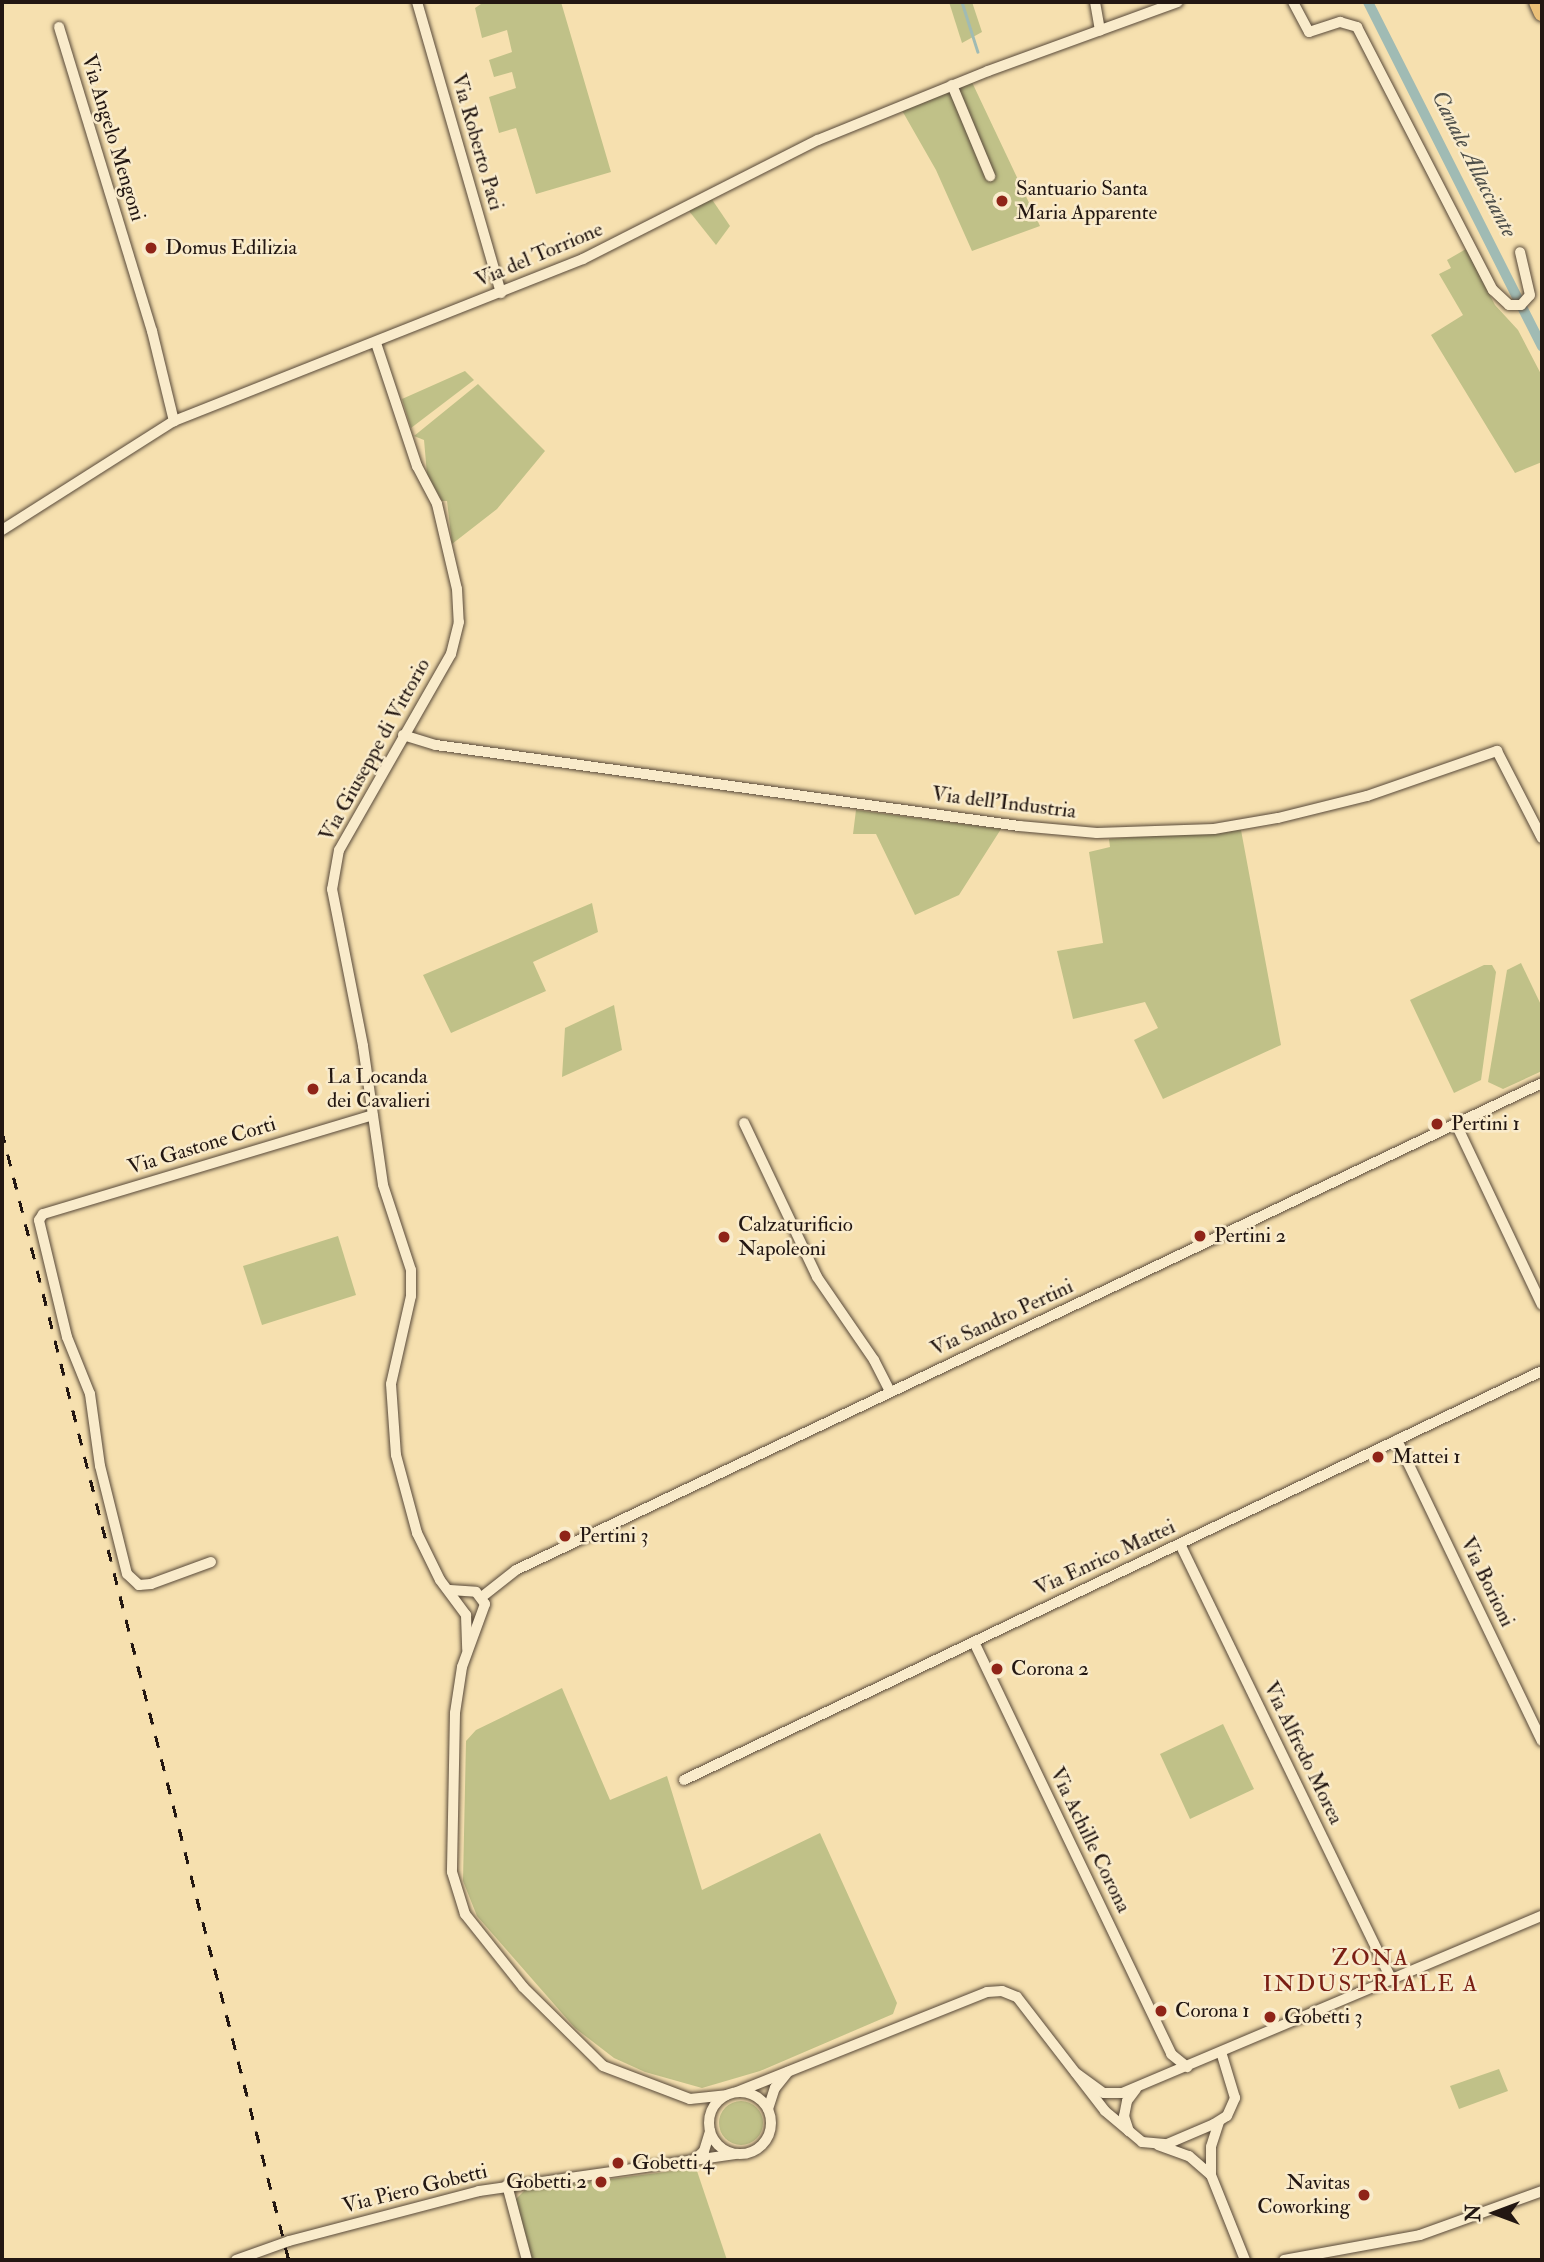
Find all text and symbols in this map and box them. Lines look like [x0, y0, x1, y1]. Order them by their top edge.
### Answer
street label: Via Angelo Mengoni [76, 52, 150, 224]
street label: Via Roberto Paci [445, 71, 509, 213]
water label: Canale Allacciante [1425, 86, 1523, 242]
place label: Santuario Santa Maria Apparente [1016, 176, 1157, 226]
marker: Santuario Santa Maria Apparente [994, 193, 1010, 209]
street label: Via del Torrione [471, 217, 607, 293]
place label: Domus Edilizia [165, 235, 297, 261]
marker: Domus Edilizia [143, 240, 159, 256]
street label: Via Giuseppe di Vittorio [314, 654, 436, 846]
street label: Via dell'Industria [930, 782, 1078, 824]
place label: La Locanda dei Cavalieri [327, 1064, 430, 1114]
marker: La Locanda dei Cavalieri [305, 1081, 321, 1097]
place label: Pertini 1 [1451, 1111, 1520, 1137]
street label: Via Gastone Corti [125, 1112, 279, 1180]
marker: Pertini 1 [1429, 1116, 1445, 1132]
place label: Calzaturificio Napoleoni [738, 1212, 853, 1262]
place label: Pertini 2 [1214, 1223, 1286, 1249]
marker: Pertini 2 [1192, 1228, 1208, 1244]
marker: Calzaturificio Napoleoni [716, 1229, 732, 1245]
street label: Via Sandro Pertini [927, 1274, 1077, 1362]
place label: Mattei 1 [1392, 1444, 1461, 1470]
marker: Mattei 1 [1370, 1449, 1386, 1465]
street label: Via Enrico Mattei [1031, 1514, 1179, 1602]
place label: Pertini 3 [579, 1523, 649, 1549]
marker: Pertini 3 [557, 1528, 573, 1544]
street label: Via Borioni [1454, 1533, 1520, 1631]
place label: Corona 2 [1011, 1656, 1089, 1682]
marker: Corona 2 [989, 1661, 1005, 1677]
street label: Via Alfredo Morea [1258, 1678, 1348, 1828]
street label: Via Achille Corona [1044, 1763, 1136, 1917]
district label: ZONA INDUSTRIALE A [1264, 1944, 1478, 1998]
place label: Corona 1 [1175, 1998, 1250, 2024]
marker: Corona 1 [1153, 2003, 1169, 2019]
place label: Gobetti 3 [1284, 2004, 1363, 2030]
marker: Gobetti 3 [1262, 2009, 1278, 2025]
place label: Gobetti 4 [632, 2150, 714, 2176]
marker: Gobetti 4 [610, 2155, 626, 2171]
street label: Via Piero Gobetti [340, 2159, 490, 2219]
place label: Gobetti 2 [506, 2169, 587, 2195]
place label: Navitas Coworking [1257, 2170, 1350, 2220]
marker: Gobetti 2 [593, 2174, 609, 2190]
north arrow [1460, 2178, 1530, 2248]
marker: Navitas Coworking [1356, 2187, 1372, 2203]
text: N [1462, 2205, 1486, 2222]

